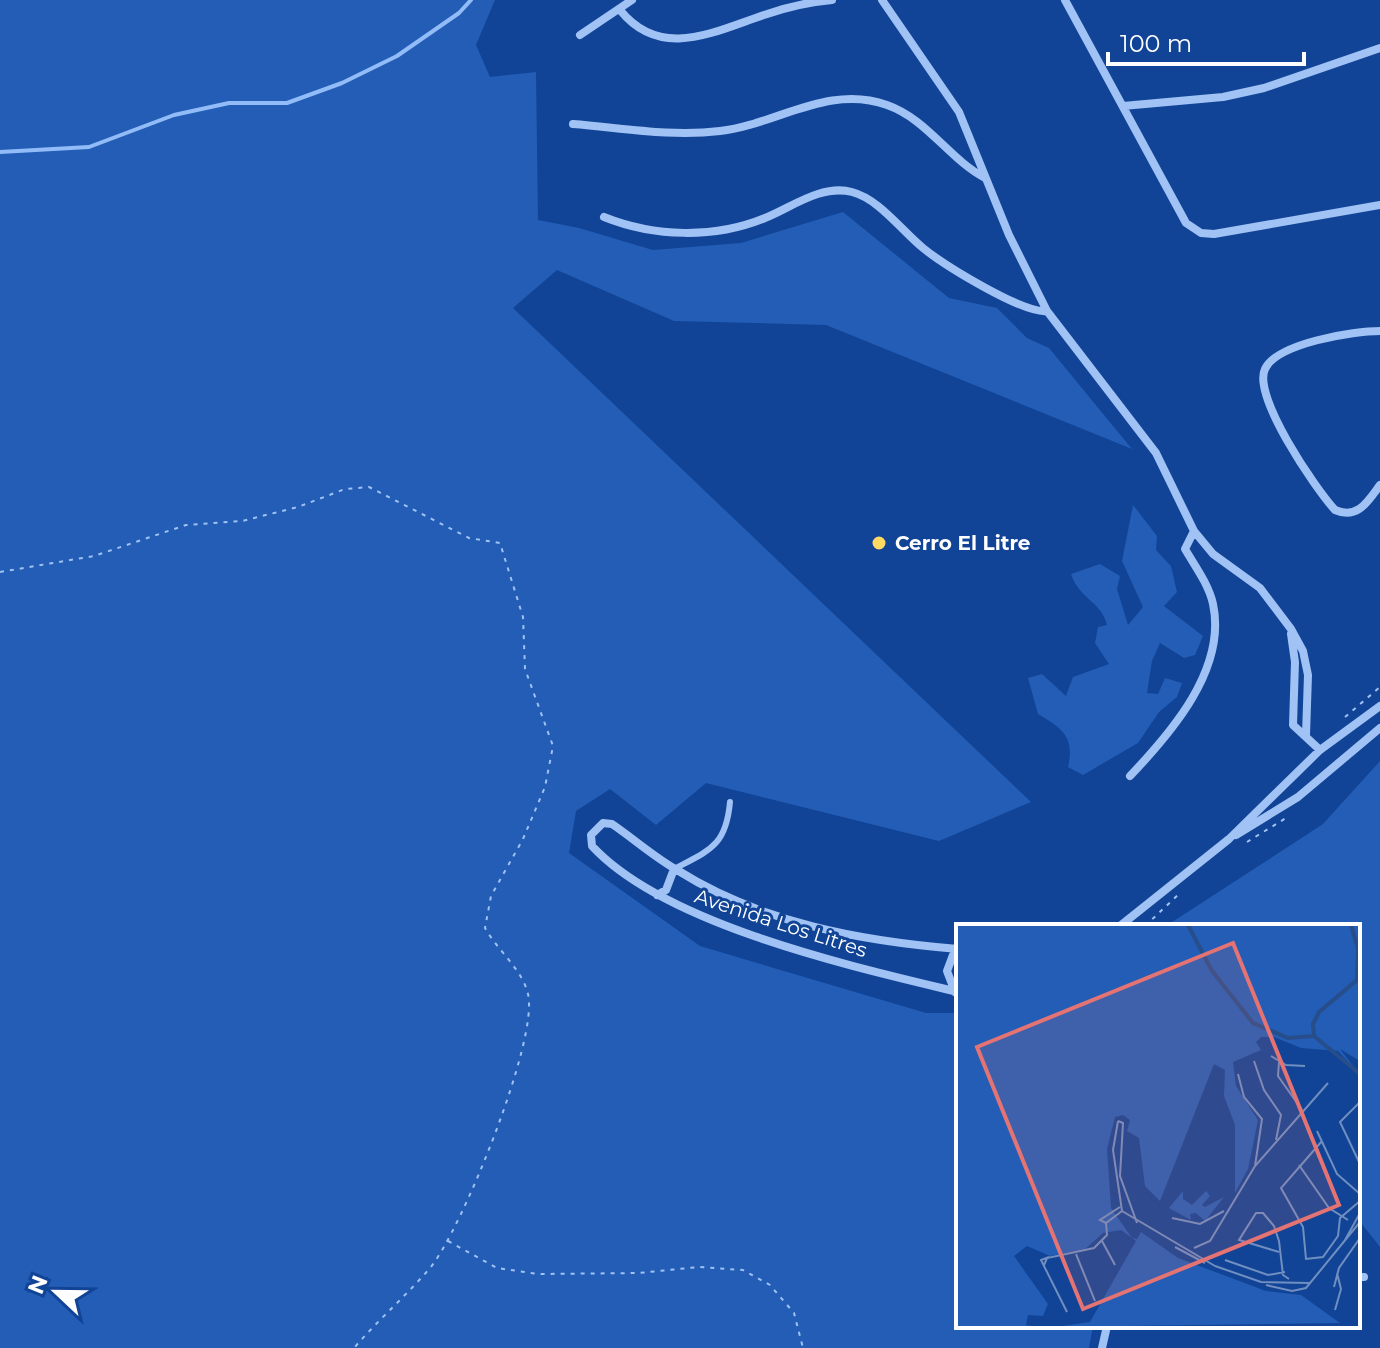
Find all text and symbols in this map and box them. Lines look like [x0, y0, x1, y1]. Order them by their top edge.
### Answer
scale bar [1108, 16, 1304, 66]
text: 100 m [1120, 29, 1192, 58]
place label: Cerro El Litre [895, 531, 1030, 555]
marker: Cerro El Litre [870, 534, 888, 552]
street label: Avenida Los Litres [692, 884, 870, 962]
inset map [956, 924, 1360, 1328]
north arrow [16, 1252, 96, 1332]
text: N [22, 1271, 54, 1298]

